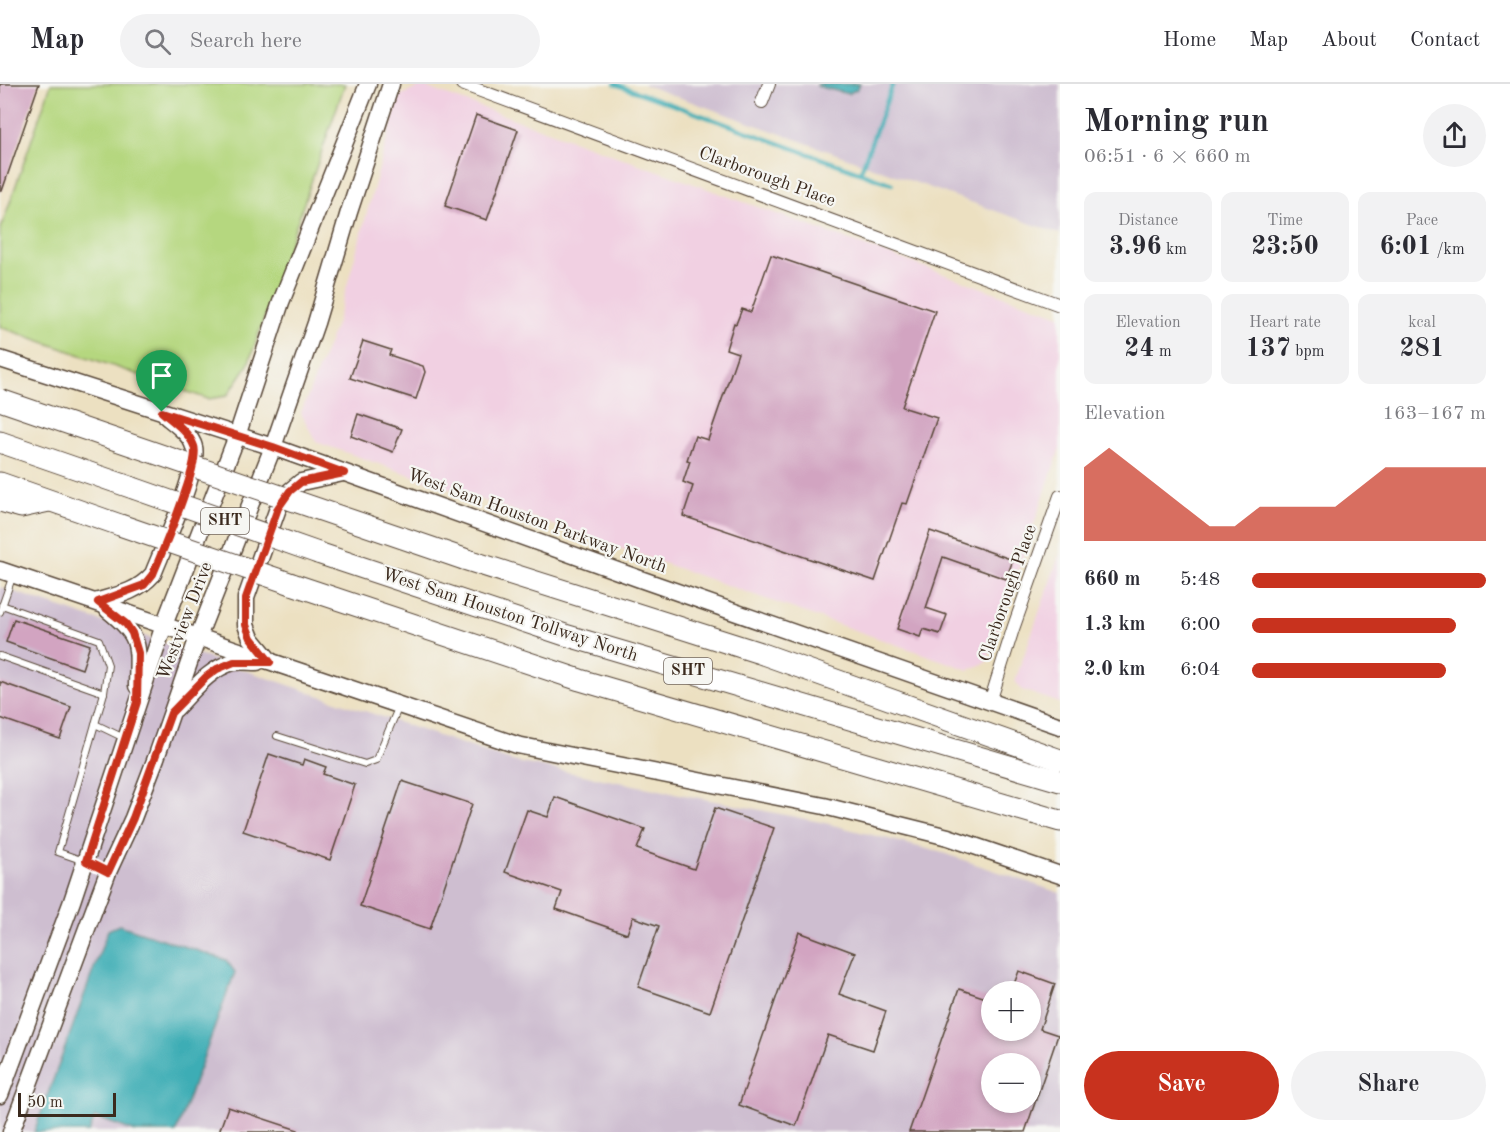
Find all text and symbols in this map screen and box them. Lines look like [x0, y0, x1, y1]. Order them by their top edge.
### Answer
search box [120, 14, 540, 68]
icon: search [141, 25, 174, 58]
text: Map [30, 27, 84, 55]
text: Search here [189, 30, 302, 52]
text: Home [1163, 30, 1216, 51]
text: Map [1249, 30, 1288, 51]
text: About [1321, 30, 1377, 51]
text: Contact [1410, 30, 1480, 51]
button: share [1423, 104, 1486, 167]
text: Morning run [1084, 106, 1269, 139]
street label: Clarborough Place [696, 144, 838, 210]
text: 06:51 · 6 × 660 m [1084, 147, 1251, 167]
text: Distance [1118, 213, 1178, 229]
text: Time [1267, 213, 1303, 229]
text: Pace [1406, 213, 1438, 229]
text: 3.96 [1109, 234, 1162, 260]
text: 23:50 [1251, 234, 1319, 260]
text: 6:01 [1379, 234, 1432, 260]
text: km [1162, 242, 1187, 258]
text: /km [1432, 242, 1465, 258]
text: Elevation [1115, 315, 1181, 331]
text: Heart rate [1249, 315, 1321, 331]
text: kcal [1408, 315, 1436, 331]
text: 24 [1124, 336, 1154, 362]
text: 137 [1246, 336, 1291, 362]
text: 281 [1399, 336, 1445, 362]
text: m [1154, 344, 1172, 360]
text: bpm [1291, 344, 1324, 360]
pin [136, 350, 187, 412]
icon: arrive [145, 359, 178, 392]
text: Elevation [1084, 404, 1165, 424]
text: 163–167 m [1383, 404, 1486, 424]
street label: West Sam Houston Parkway North [405, 466, 669, 577]
road number: SHT [201, 508, 249, 534]
street label: Clarborough Place [976, 522, 1040, 664]
street label: Westview Drive [154, 560, 216, 682]
street label: West Sam Houston Tollway North [380, 565, 640, 665]
text: 660 m [1084, 570, 1140, 590]
text: 5:48 [1180, 570, 1220, 590]
text: 1.3 km [1084, 615, 1146, 635]
text: 6:00 [1180, 615, 1220, 635]
road number: SHT [664, 658, 712, 684]
text: 2.0 km [1084, 660, 1146, 680]
text: 6:04 [1180, 660, 1220, 680]
map controls [981, 981, 1041, 1113]
button: + [981, 981, 1041, 1041]
button: Save [1084, 1051, 1279, 1120]
button: Share [1291, 1051, 1486, 1120]
button: − [981, 1053, 1041, 1113]
scale bar [18, 1090, 116, 1118]
text: 50 m [27, 1095, 63, 1111]

